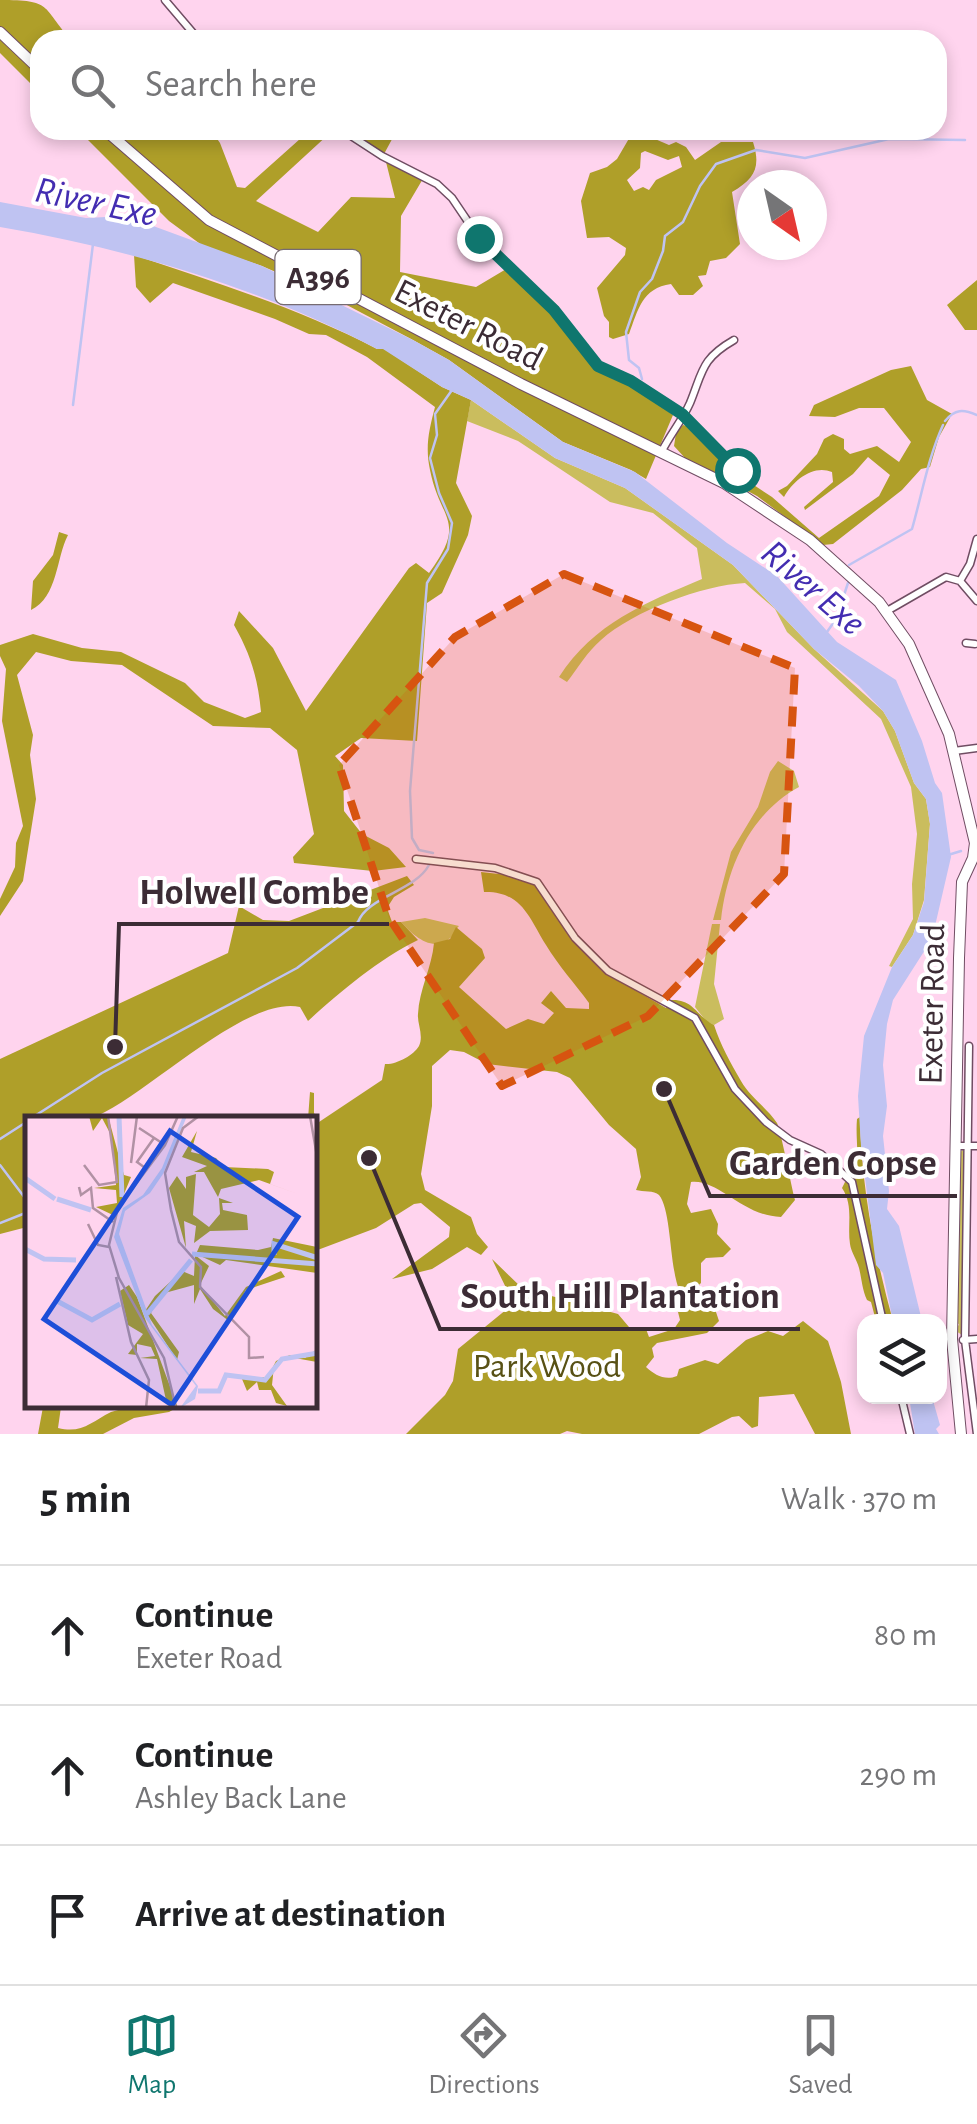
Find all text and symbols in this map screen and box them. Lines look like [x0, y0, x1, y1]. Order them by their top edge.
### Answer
search box [30, 30, 947, 140]
icon: search [65, 58, 120, 113]
text: Search here [145, 66, 317, 104]
north arrow [737, 170, 827, 260]
water label: River Exe [31, 172, 160, 234]
route end [457, 216, 503, 262]
road number: A396 [276, 250, 360, 304]
street label: Exeter Road [389, 273, 548, 378]
route start [715, 448, 761, 494]
water label: River Exe [754, 534, 872, 643]
callout: Holwell Combe [119, 856, 389, 924]
text: Holwell Combe [139, 874, 369, 912]
street label: Exeter Road [914, 923, 951, 1085]
inset map [25, 1116, 318, 1409]
callout: Garden Copse [710, 1128, 957, 1196]
text: Garden Copse [729, 1145, 937, 1183]
callout: South Hill Plantation [440, 1261, 800, 1329]
text: South Hill Plantation [460, 1278, 780, 1316]
map controls [857, 1314, 947, 1404]
button: layers [857, 1314, 947, 1404]
park label: Park Wood [473, 1349, 621, 1384]
text: 5 min [40, 1478, 132, 1520]
text: Walk · 370 m [781, 1483, 937, 1515]
text: Continue [135, 1597, 273, 1635]
icon: ahead [40, 1608, 95, 1663]
text: 80 m [874, 1619, 937, 1651]
text: Exeter Road [135, 1642, 282, 1674]
text: Continue [135, 1737, 273, 1775]
icon: ahead [40, 1748, 95, 1803]
text: 290 m [860, 1759, 937, 1791]
text: Ashley Back Lane [135, 1782, 347, 1814]
icon: arrive [40, 1888, 95, 1943]
text: Arrive at destination [135, 1896, 446, 1934]
tab: Map [124, 2008, 179, 2102]
tab: Directions [428, 2008, 540, 2102]
tab: Saved [789, 2008, 853, 2102]

